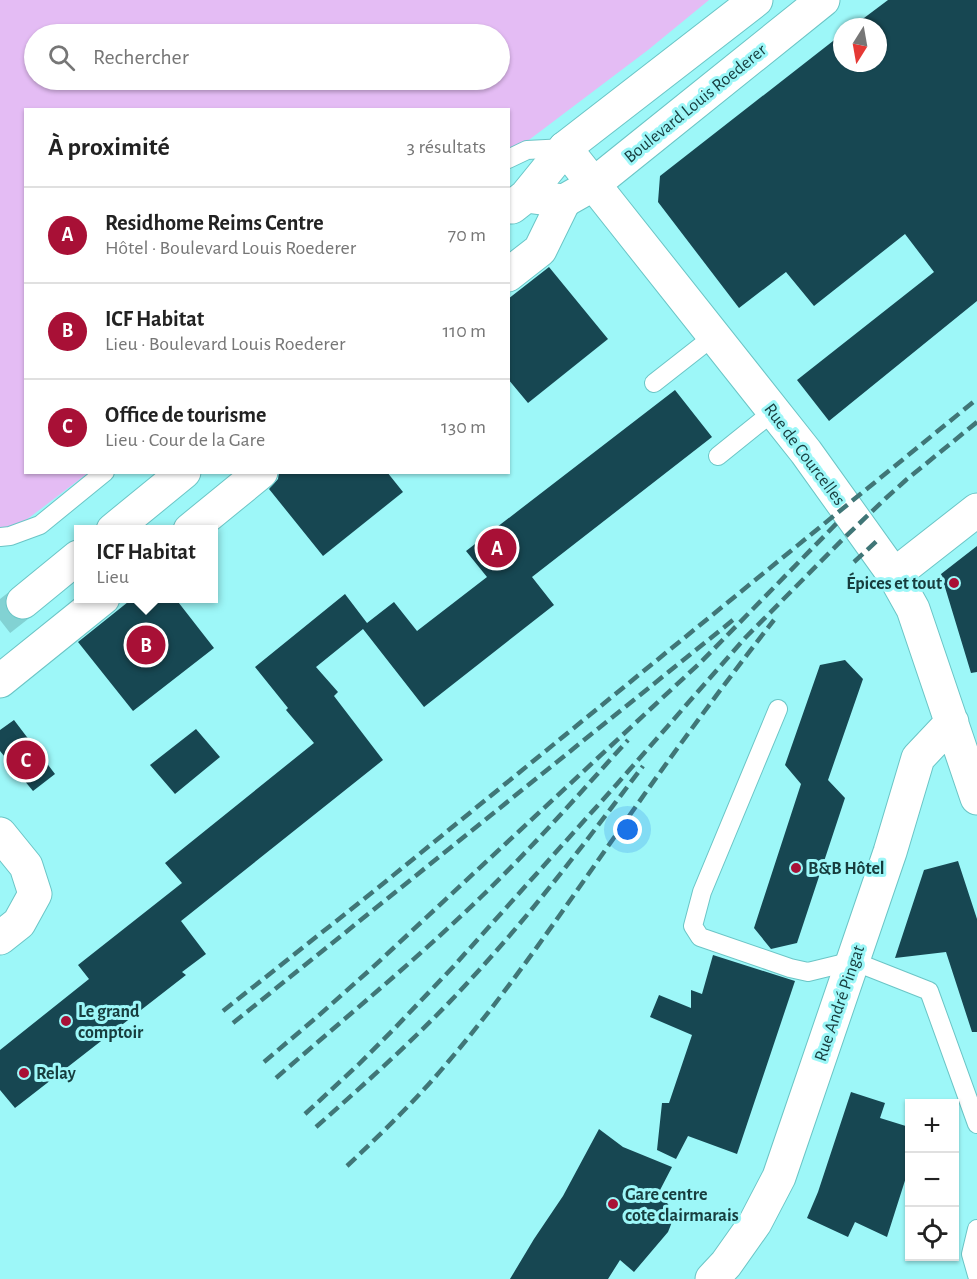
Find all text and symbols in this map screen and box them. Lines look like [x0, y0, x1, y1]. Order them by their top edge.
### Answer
north arrow [833, 18, 887, 72]
search box [24, 24, 510, 90]
icon: search [45, 41, 78, 74]
street label: Boulevard Louis Roederer [621, 41, 770, 166]
text: Rechercher [93, 46, 189, 68]
text: À proximité [48, 134, 170, 160]
text: 3 résultats [407, 137, 486, 157]
text: Residhome Reims Centre [105, 212, 324, 234]
text: A [62, 225, 74, 245]
text: 70 m [448, 225, 486, 245]
text: Hôtel · Boulevard Louis Roederer [105, 238, 356, 258]
text: ICF Habitat [105, 308, 204, 330]
text: B [62, 321, 73, 341]
text: 110 m [442, 321, 486, 341]
text: Lieu · Boulevard Louis Roederer [105, 334, 345, 354]
street label: Rue de Courcelles [760, 400, 848, 509]
text: Office de tourisme [105, 404, 266, 426]
text: C [62, 417, 73, 437]
text: 130 m [441, 417, 486, 437]
text: Lieu · Cour de la Gare [105, 430, 265, 450]
popup [74, 525, 218, 603]
pin: A [478, 526, 516, 570]
text: ICF Habitat [96, 541, 196, 563]
text: Lieu [96, 567, 129, 587]
place label: Épices et tout [846, 572, 942, 593]
marker: Épices et tout [947, 576, 961, 590]
pin: B [126, 622, 166, 668]
pin: C [6, 738, 46, 783]
your location [613, 815, 642, 844]
place label: B&B Hôtel [808, 860, 885, 878]
marker: B&B Hôtel [789, 861, 803, 875]
street label: Rue André Pingat [812, 943, 868, 1064]
place label: Le grand comptoir [78, 1003, 144, 1042]
marker: Le grand comptoir [59, 1014, 73, 1028]
place label: Relay [36, 1065, 77, 1083]
marker: Relay [17, 1066, 31, 1080]
map controls [905, 1099, 959, 1261]
button: + [905, 1099, 959, 1153]
button: − [905, 1153, 959, 1207]
place label: Gare centre cote clairmarais [625, 1186, 739, 1225]
marker: Gare centre cote clairmarais [606, 1197, 620, 1211]
button: locate [905, 1207, 959, 1261]

